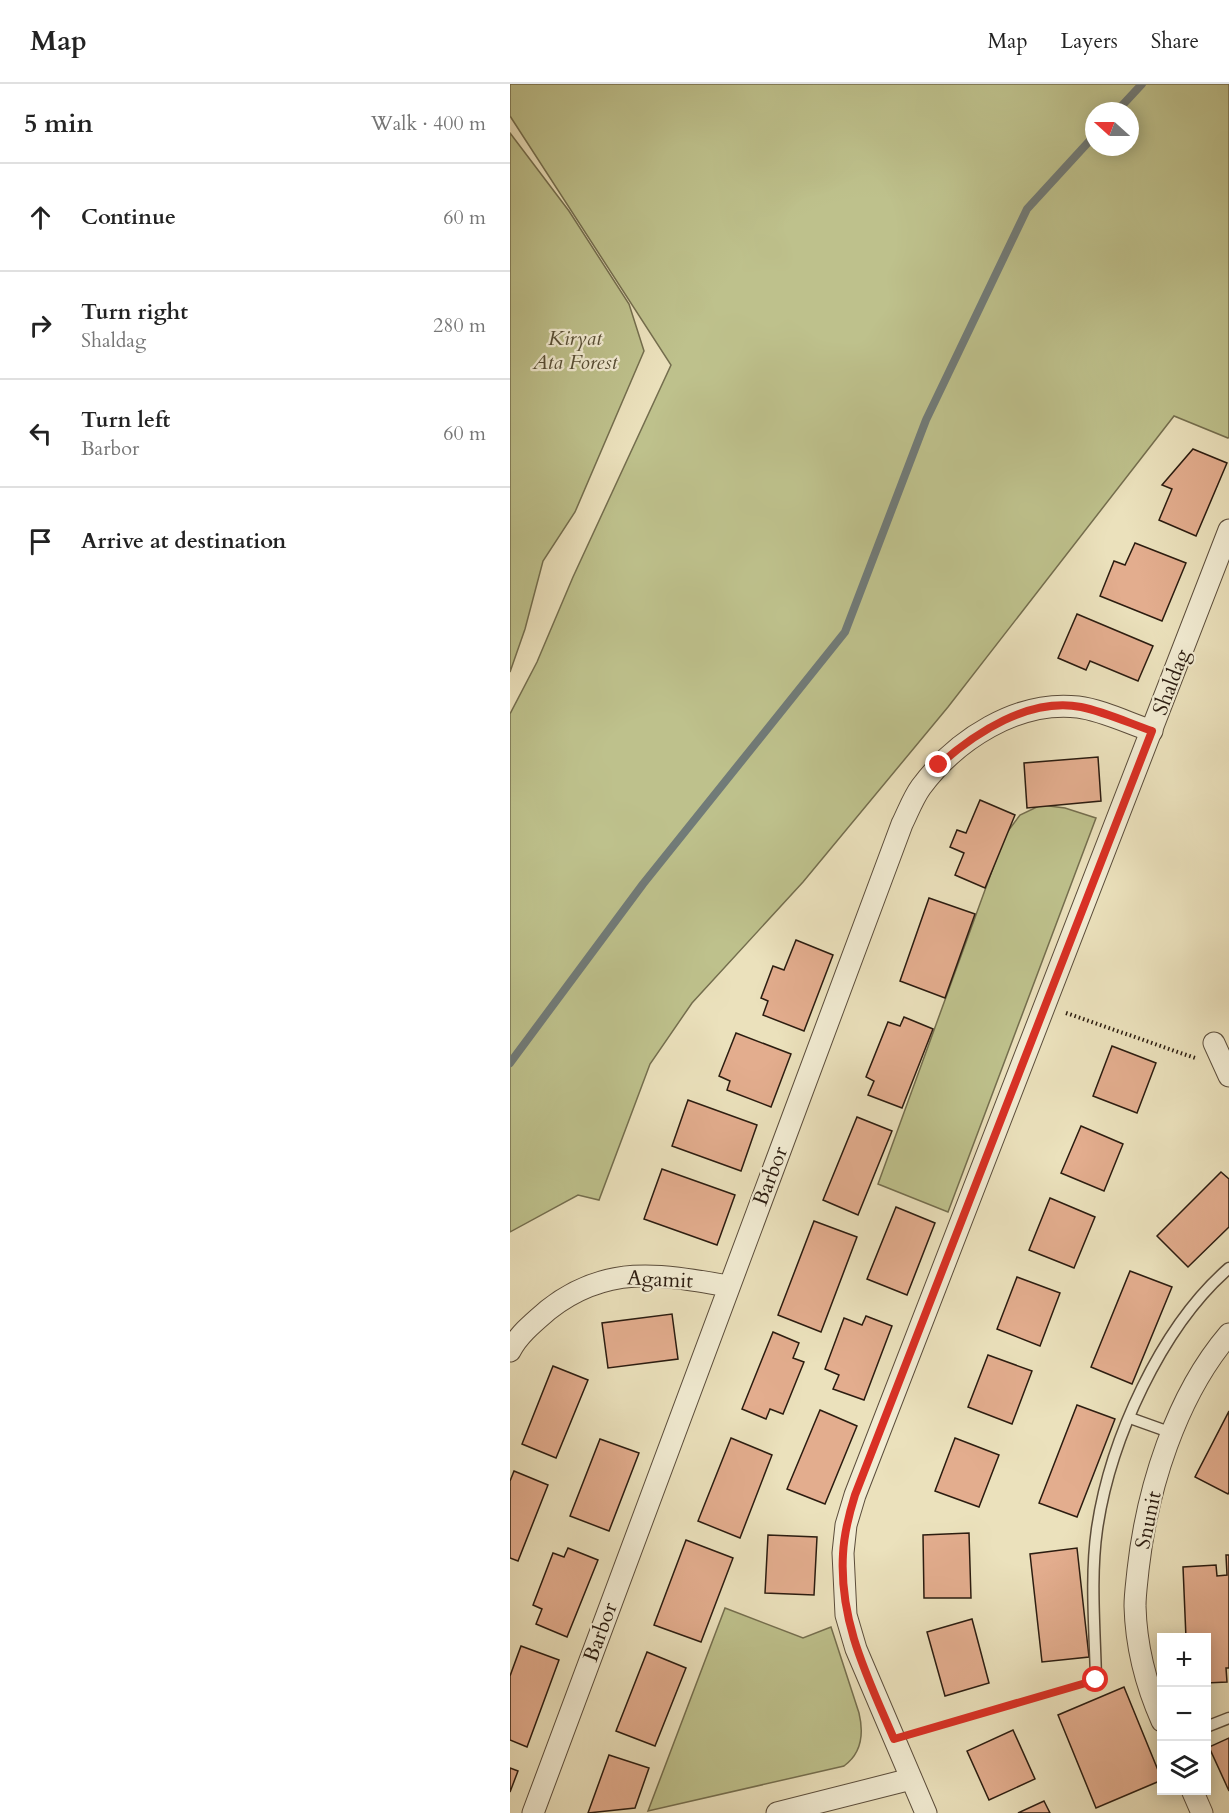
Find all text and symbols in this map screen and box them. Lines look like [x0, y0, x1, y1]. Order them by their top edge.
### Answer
text: Map [30, 22, 87, 60]
text: Map [988, 27, 1028, 56]
text: Layers [1061, 27, 1118, 56]
text: Share [1151, 27, 1199, 56]
north arrow [1085, 102, 1139, 156]
text: 5 min [24, 106, 93, 141]
text: Walk · 400 m [371, 110, 486, 137]
icon: ahead [24, 201, 57, 234]
text: Continue [81, 202, 176, 232]
text: 60 m [443, 204, 486, 231]
text: Turn right [81, 297, 188, 327]
icon: right [24, 309, 57, 342]
text: 280 m [433, 312, 486, 339]
park label: Kiryat Ata Forest [531, 324, 619, 377]
text: Shaldag [81, 327, 146, 354]
text: Turn left [81, 405, 170, 435]
icon: left [24, 417, 57, 450]
text: 60 m [443, 420, 486, 447]
text: Barbor [81, 435, 139, 462]
icon: arrive [24, 525, 57, 558]
text: Arrive at destination [81, 526, 286, 556]
street label: Shaldag [1146, 645, 1197, 719]
route end [925, 751, 951, 777]
street label: Barbor [746, 1142, 795, 1210]
street label: Agamit [626, 1263, 694, 1296]
street label: Snunit [1128, 1488, 1169, 1552]
street label: Barbor [576, 1598, 625, 1666]
map controls [1157, 1633, 1211, 1795]
button: + [1157, 1633, 1211, 1687]
route start [1082, 1666, 1108, 1692]
button: − [1157, 1687, 1211, 1741]
button: layers [1157, 1741, 1211, 1795]

